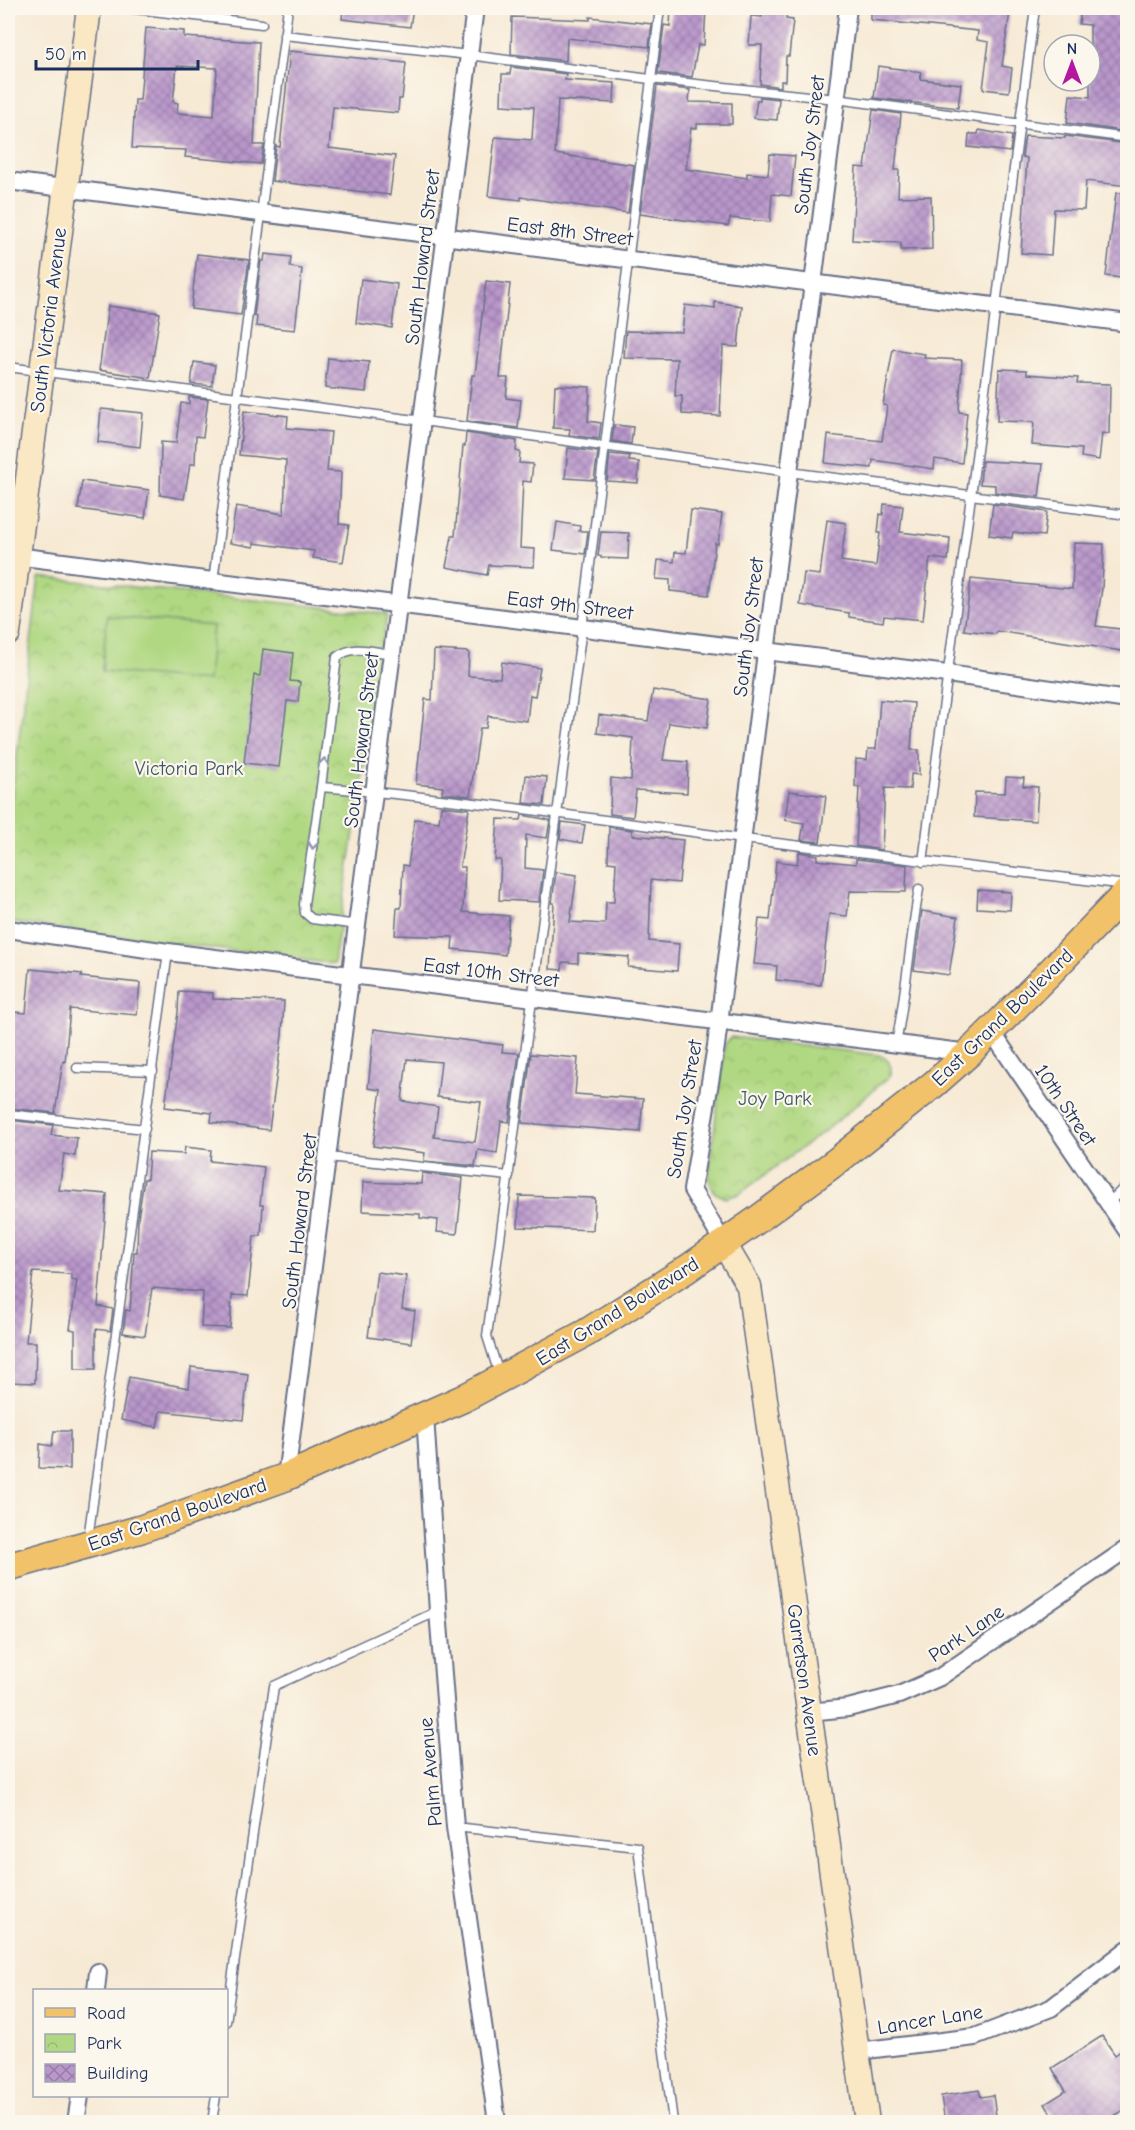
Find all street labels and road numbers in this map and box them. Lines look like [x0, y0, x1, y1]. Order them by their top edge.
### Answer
street label: South Joy Street [790, 73, 830, 216]
street label: South Howard Street [400, 167, 445, 346]
street label: East 8th Street [506, 212, 635, 251]
street label: South Victoria Avenue [26, 226, 71, 414]
street label: South Joy Street [729, 555, 769, 698]
street label: East 9th Street [506, 586, 636, 625]
street label: South Howard Street [339, 650, 384, 829]
street label: East Grand Boulevard [927, 944, 1078, 1091]
street label: East 10th Street [422, 953, 561, 992]
street label: South Joy Street [662, 1037, 707, 1180]
street label: 10th Street [1030, 1060, 1102, 1151]
street label: South Howard Street [277, 1131, 322, 1310]
street label: East Grand Boulevard [532, 1252, 703, 1371]
street label: East Grand Boulevard [85, 1473, 270, 1556]
street label: Park Lane [924, 1600, 1008, 1667]
street label: Garretson Avenue [782, 1603, 827, 1758]
street label: Palm Avenue [414, 1717, 447, 1827]
street label: Lancer Lane [876, 2000, 984, 2039]

